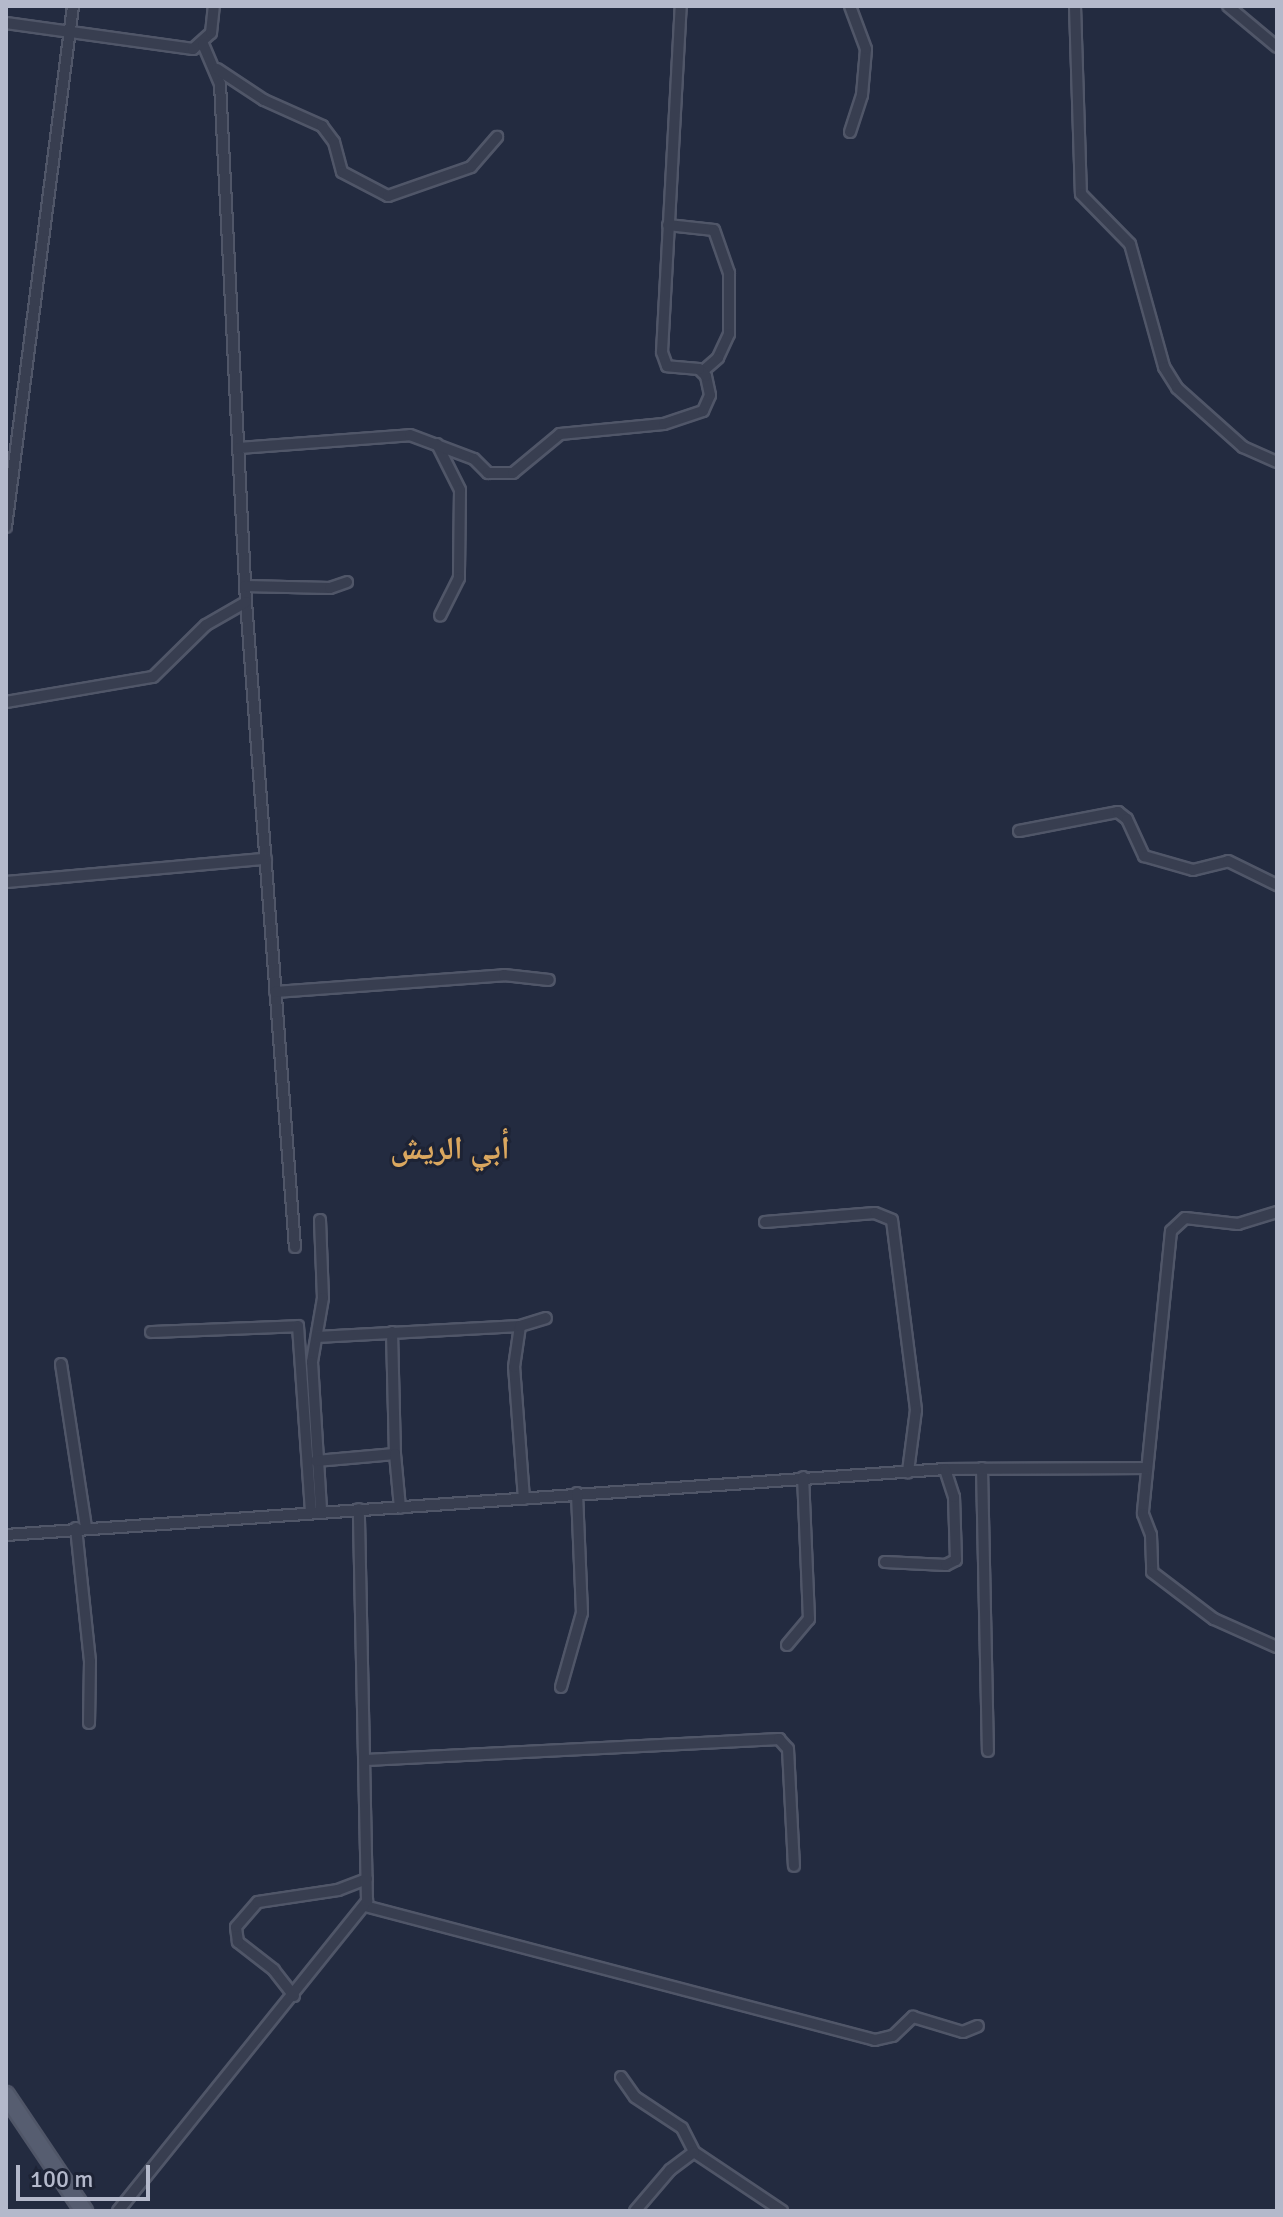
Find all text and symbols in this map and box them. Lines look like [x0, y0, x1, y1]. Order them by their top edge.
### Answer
district label: أبي الريش [390, 1130, 510, 1168]
scale bar [20, 2149, 154, 2199]
text: 100 m [30, 2164, 93, 2194]

